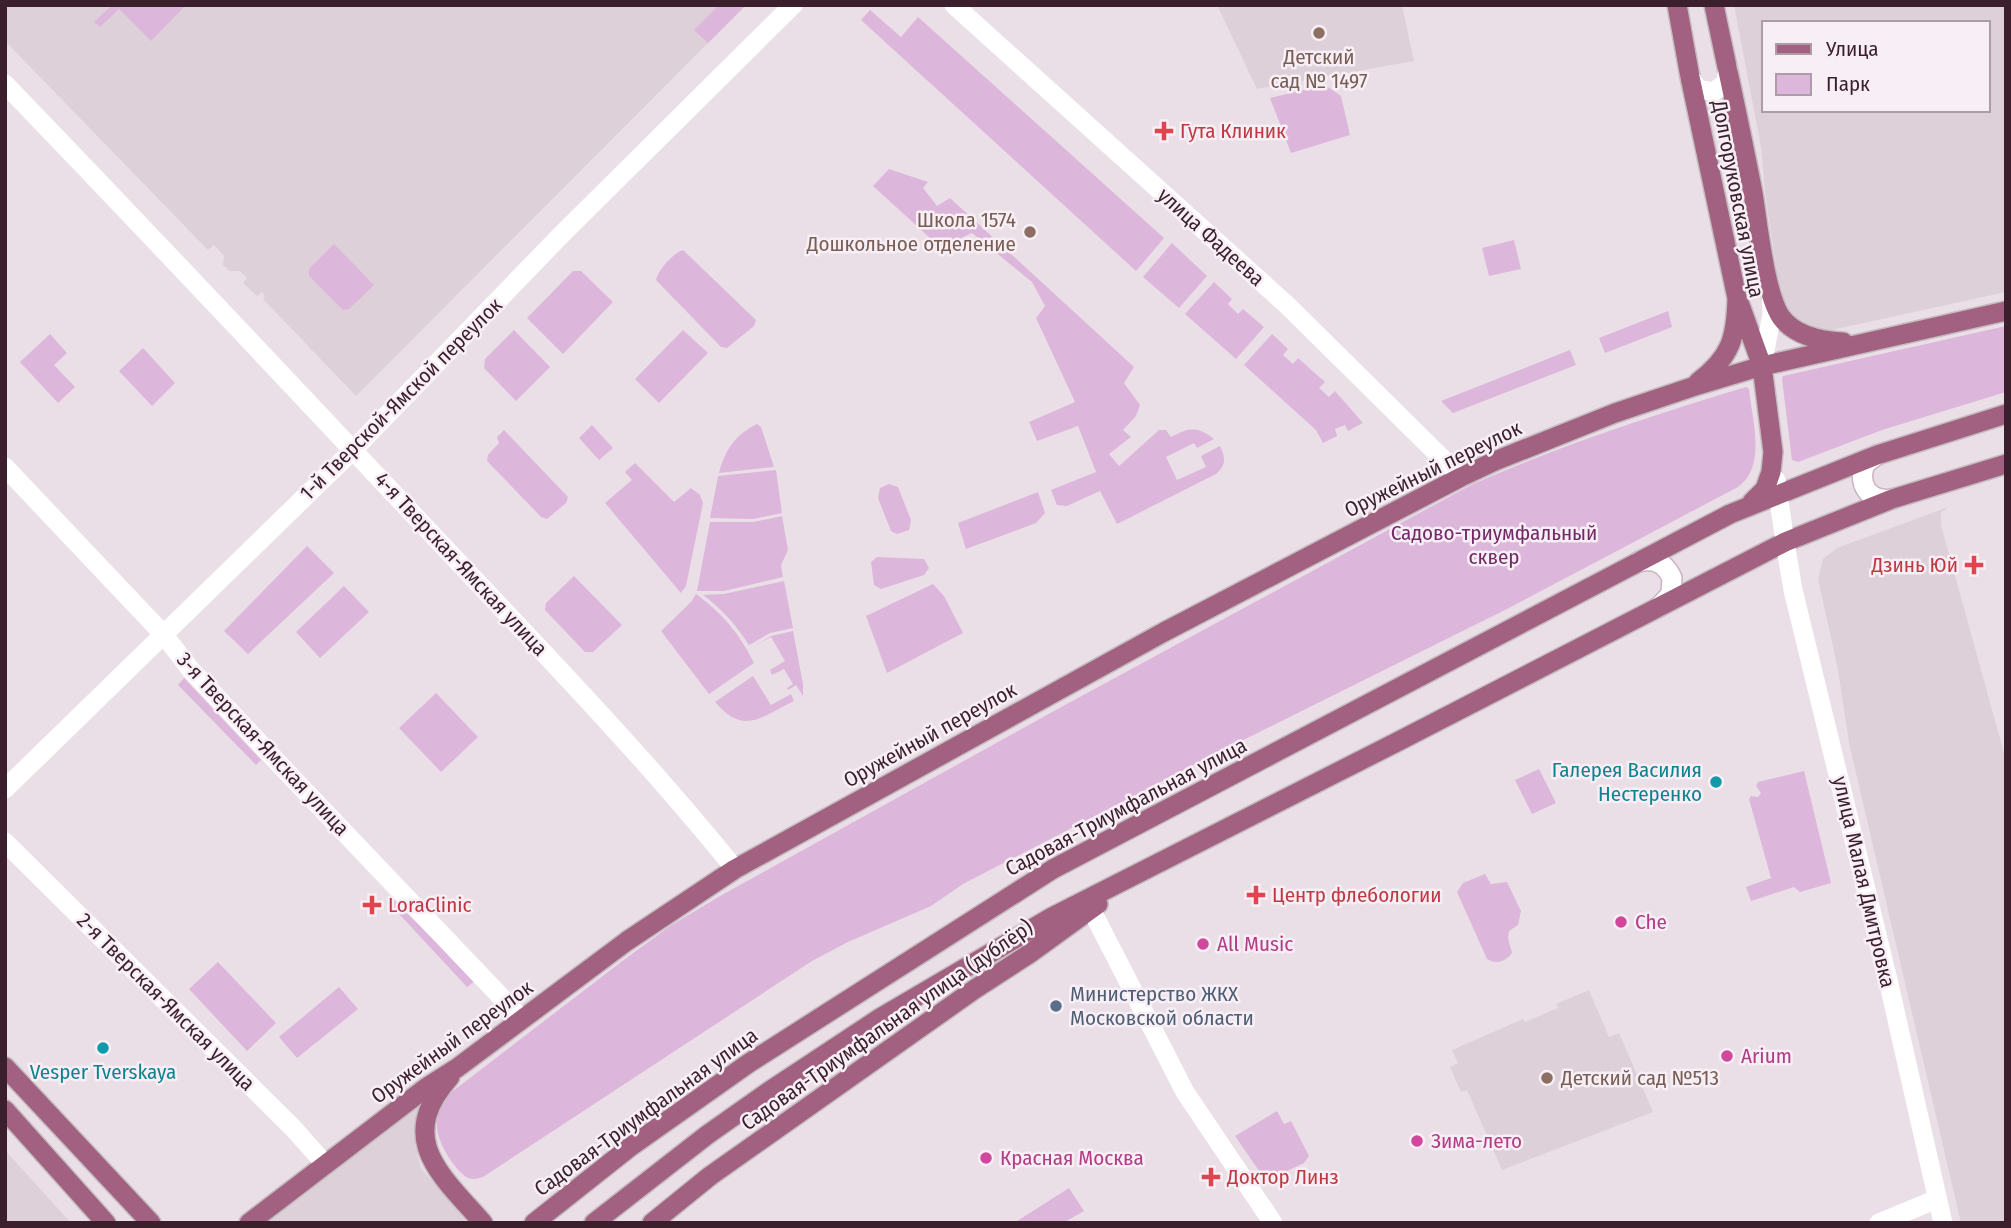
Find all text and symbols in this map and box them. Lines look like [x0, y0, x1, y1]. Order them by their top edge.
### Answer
legend [1762, 21, 1990, 112]
marker: Детский сад № 1497 [1311, 25, 1327, 41]
text: Улица [1825, 36, 1879, 62]
place label: Детский сад № 1497 [1270, 44, 1368, 94]
text: Парк [1826, 71, 1870, 97]
street label: Долгоруковская улица [1706, 97, 1770, 300]
place label: Гута Клиник [1180, 118, 1286, 144]
marker: Гута Клиник [1154, 121, 1174, 141]
street label: улица Фадеева [1152, 182, 1270, 292]
place label: Школа 1574 Дошкольное отделение [806, 207, 1016, 257]
marker: Школа 1574 Дошкольное отделение [1022, 224, 1038, 240]
street label: 1-й Тверской-Ямской переулок [294, 292, 508, 506]
street label: Оружейный переулок [1340, 415, 1526, 523]
street label: 4-я Тверская-Ямская улица [369, 467, 553, 661]
park label: Садово-триумфальный сквер [1391, 520, 1597, 570]
place label: Дзинь Юй [1870, 552, 1958, 578]
marker: Дзинь Юй [1964, 555, 1984, 575]
street label: 3-я Тверская-Ямская улица [171, 647, 355, 841]
street label: Оружейный переулок [839, 677, 1021, 793]
street label: Садовая-Триумфальная улица [1001, 732, 1251, 882]
place label: Галерея Василия Нестеренко [1552, 757, 1702, 807]
marker: Галерея Василия Нестеренко [1708, 774, 1724, 790]
street label: улица Малая Дмитровка [1827, 774, 1901, 990]
place label: Центр флебологии [1272, 882, 1442, 908]
marker: Центр флебологии [1246, 885, 1266, 905]
place label: LoraClinic [388, 892, 472, 918]
marker: LoraClinic [362, 895, 382, 915]
street label: 2-я Тверская-Ямская улица [72, 908, 260, 1096]
place label: Che [1635, 909, 1667, 935]
street label: Садовая-Триумфальная улица (дублёр) [736, 914, 1038, 1136]
marker: Che [1613, 914, 1629, 930]
place label: All Music [1217, 931, 1293, 957]
marker: All Music [1195, 936, 1211, 952]
street label: Оружейный переулок [366, 974, 538, 1109]
place label: Министерство ЖКХ Московской области [1070, 981, 1254, 1031]
marker: Министерство ЖКХ Московской области [1048, 998, 1064, 1014]
street label: Садовая-Триумфальная улица [529, 1022, 763, 1202]
marker: Vesper Tverskaya [95, 1040, 111, 1056]
place label: Arium [1741, 1043, 1792, 1069]
marker: Arium [1719, 1048, 1735, 1064]
place label: Vesper Tverskaya [30, 1059, 176, 1085]
place label: Детский сад №513 [1560, 1065, 1719, 1091]
marker: Детский сад №513 [1539, 1070, 1555, 1086]
place label: Зима-лето [1431, 1128, 1522, 1154]
marker: Зима-лето [1409, 1133, 1425, 1149]
place label: Красная Москва [1000, 1145, 1144, 1171]
marker: Красная Москва [978, 1150, 994, 1166]
place label: Доктор Линз [1226, 1164, 1339, 1190]
marker: Доктор Линз [1201, 1167, 1221, 1187]

